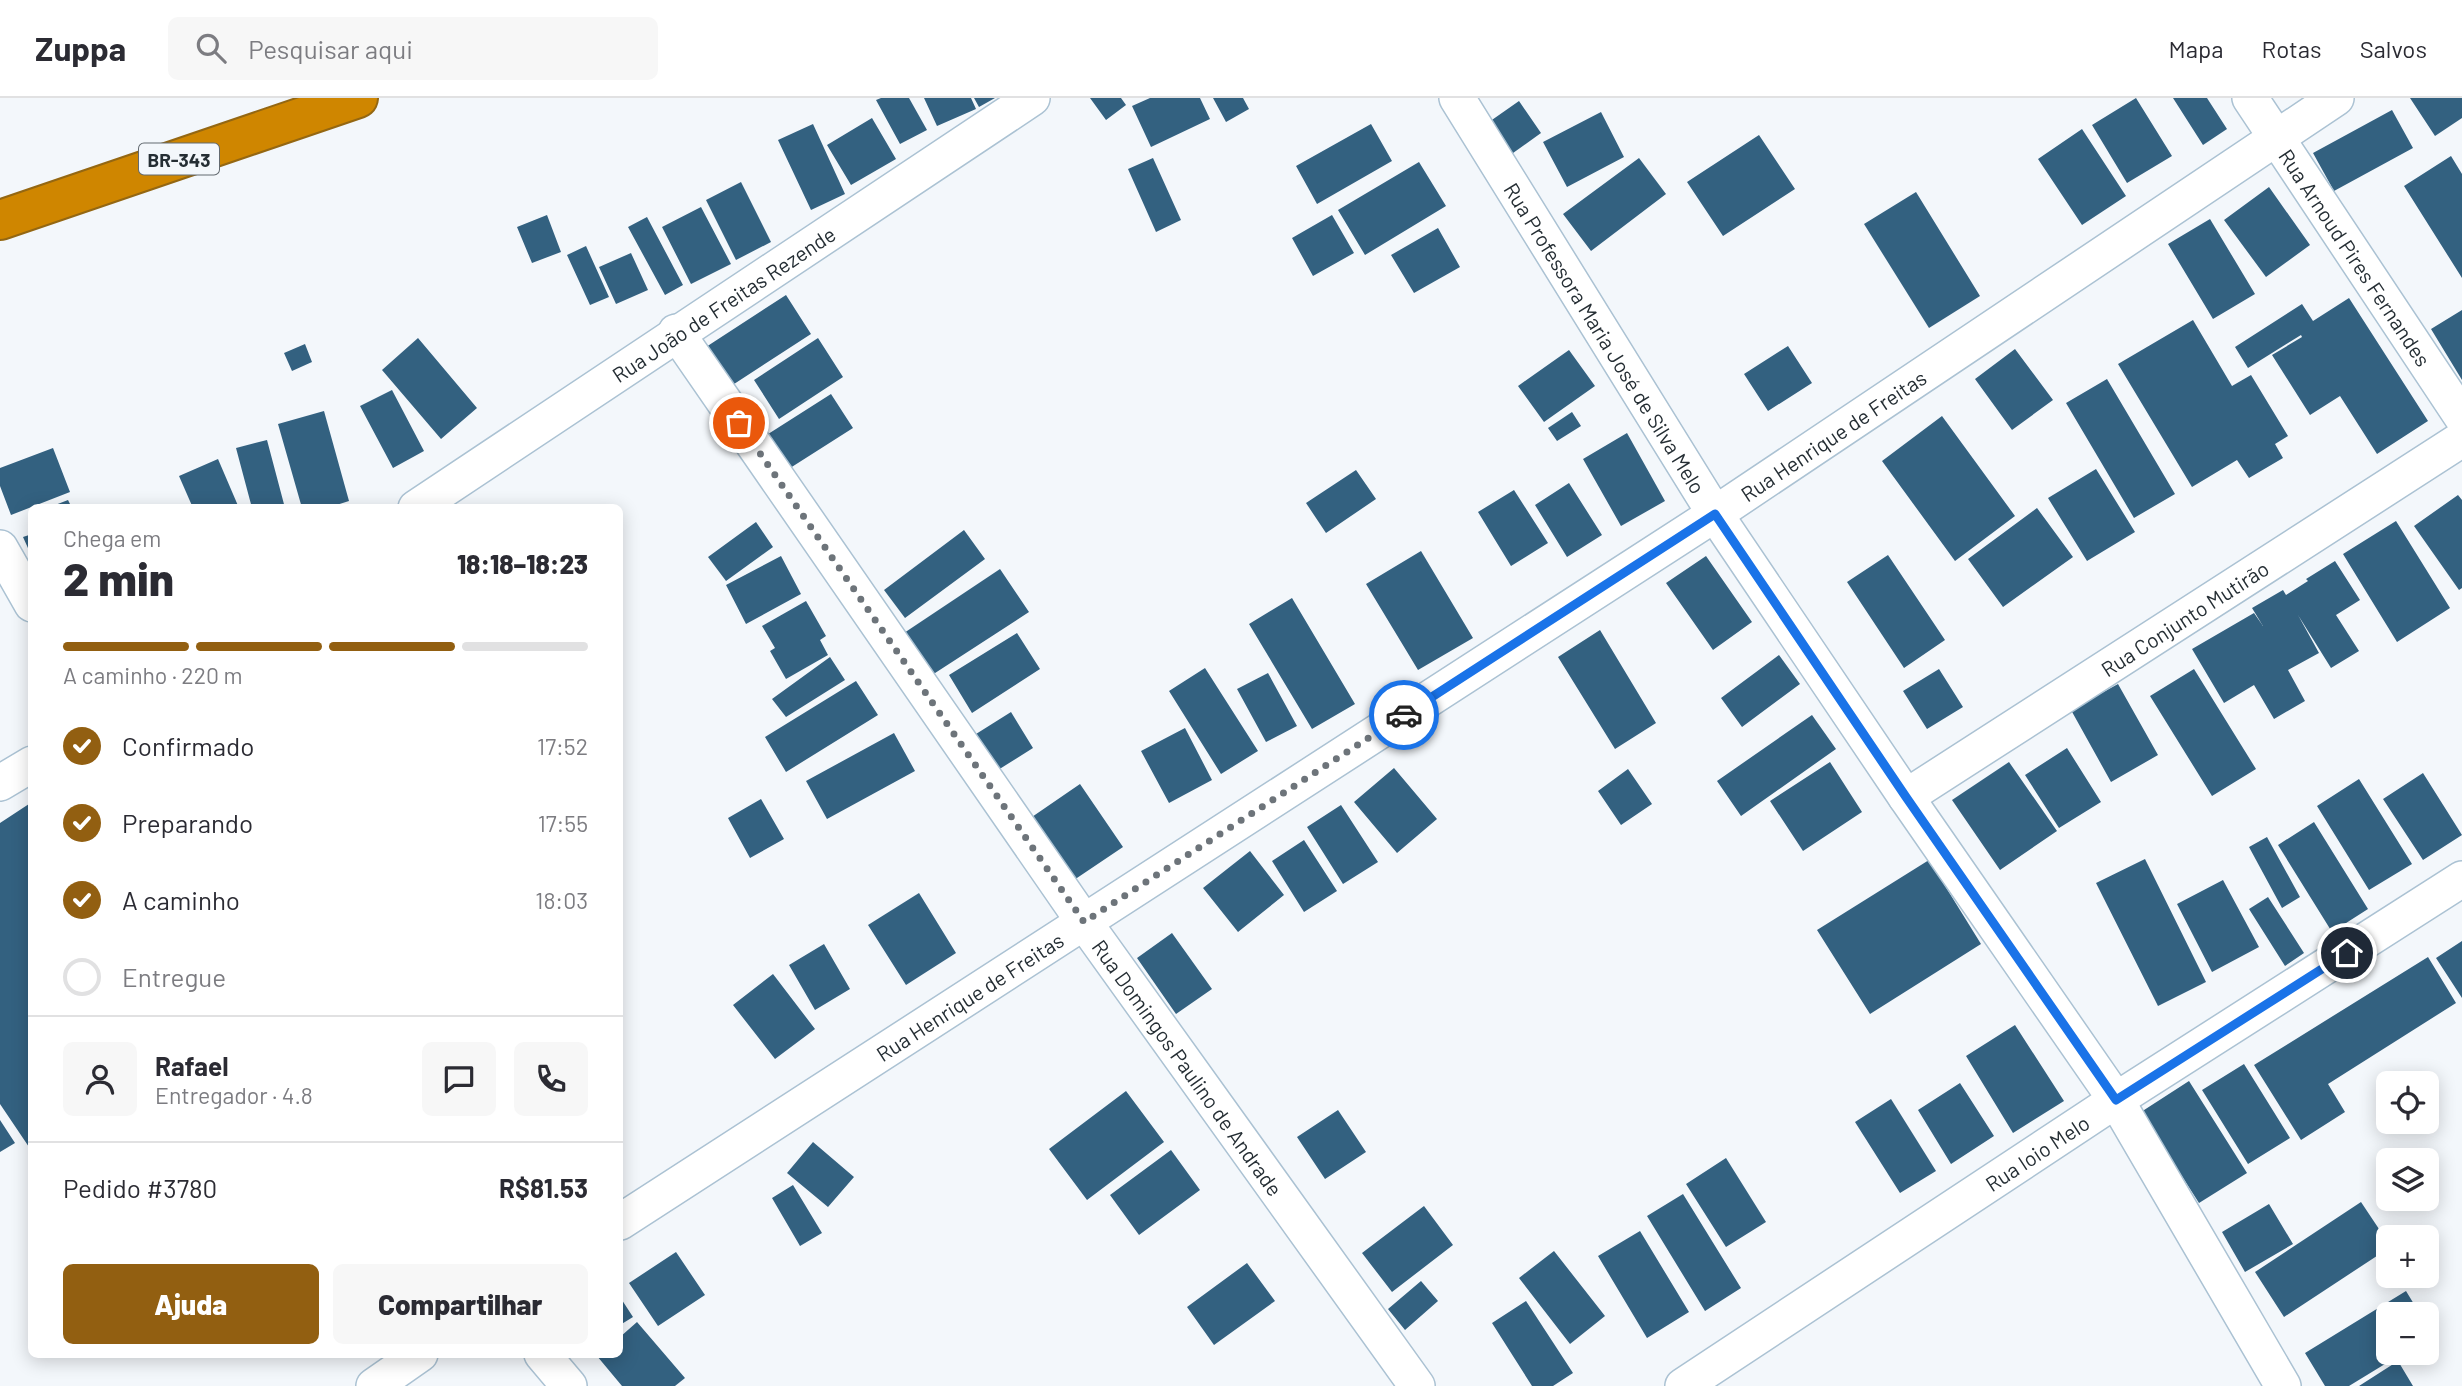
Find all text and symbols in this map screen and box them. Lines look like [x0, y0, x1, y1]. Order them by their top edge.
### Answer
search box [168, 17, 658, 80]
text: Zuppa [35, 28, 126, 68]
icon: search [192, 29, 230, 67]
text: Pesquisar aqui [248, 33, 413, 64]
text: Mapa [2169, 34, 2224, 63]
text: Rotas [2262, 34, 2322, 63]
text: Salvos [2360, 34, 2427, 63]
road number: BR-343 [139, 143, 219, 174]
street label: Rua Arnoud Pires Fernandes [2275, 144, 2437, 370]
street label: Rua Professora Maria José de Silva Melo [1500, 178, 1711, 498]
street label: Rua João de Freitas Rezende [607, 220, 839, 387]
street label: Rua Henrique de Freitas [1736, 364, 1930, 506]
pin [709, 393, 769, 453]
icon: bag [720, 404, 758, 442]
text: Chega em [63, 524, 161, 552]
text: 18:18–18:23 [457, 548, 588, 579]
text: 2 min [63, 550, 174, 605]
street label: Rua Conjunto Mutirão [2096, 555, 2273, 681]
text: A caminho · 220 m [63, 661, 243, 689]
courier [1369, 680, 1439, 750]
icon: car [1385, 696, 1423, 734]
icon: check [63, 727, 101, 765]
text: Confirmado [122, 730, 254, 761]
text: 17:52 [537, 732, 588, 760]
icon: check [63, 804, 101, 842]
text: Preparando [122, 807, 253, 838]
text: 17:55 [538, 809, 588, 837]
icon: check [63, 881, 101, 919]
text: A caminho [122, 884, 240, 915]
text: 18:03 [535, 886, 588, 914]
pin [2317, 923, 2377, 983]
street label: Rua Henrique de Freitas [871, 927, 1068, 1066]
street label: Rua Domingos Paulino de Andrade [1088, 934, 1288, 1200]
icon: home [2328, 934, 2366, 972]
text: Entregue [122, 961, 226, 992]
button: person [63, 1042, 137, 1116]
button: chat [422, 1042, 496, 1116]
button: phone [514, 1042, 588, 1116]
text: Rafael [155, 1050, 229, 1081]
map controls [2376, 1071, 2439, 1365]
button: locate [2376, 1071, 2439, 1134]
text: Entregador · 4.8 [155, 1081, 313, 1109]
street label: Rua Ioio Melo [1980, 1109, 2094, 1196]
button: layers [2376, 1148, 2439, 1211]
text: Pedido #3780 [63, 1172, 217, 1203]
text: R$81.53 [499, 1172, 588, 1203]
button: + [2376, 1225, 2439, 1288]
button: Ajuda [63, 1264, 319, 1344]
button: Compartilhar [333, 1264, 588, 1344]
button: − [2376, 1302, 2439, 1365]

